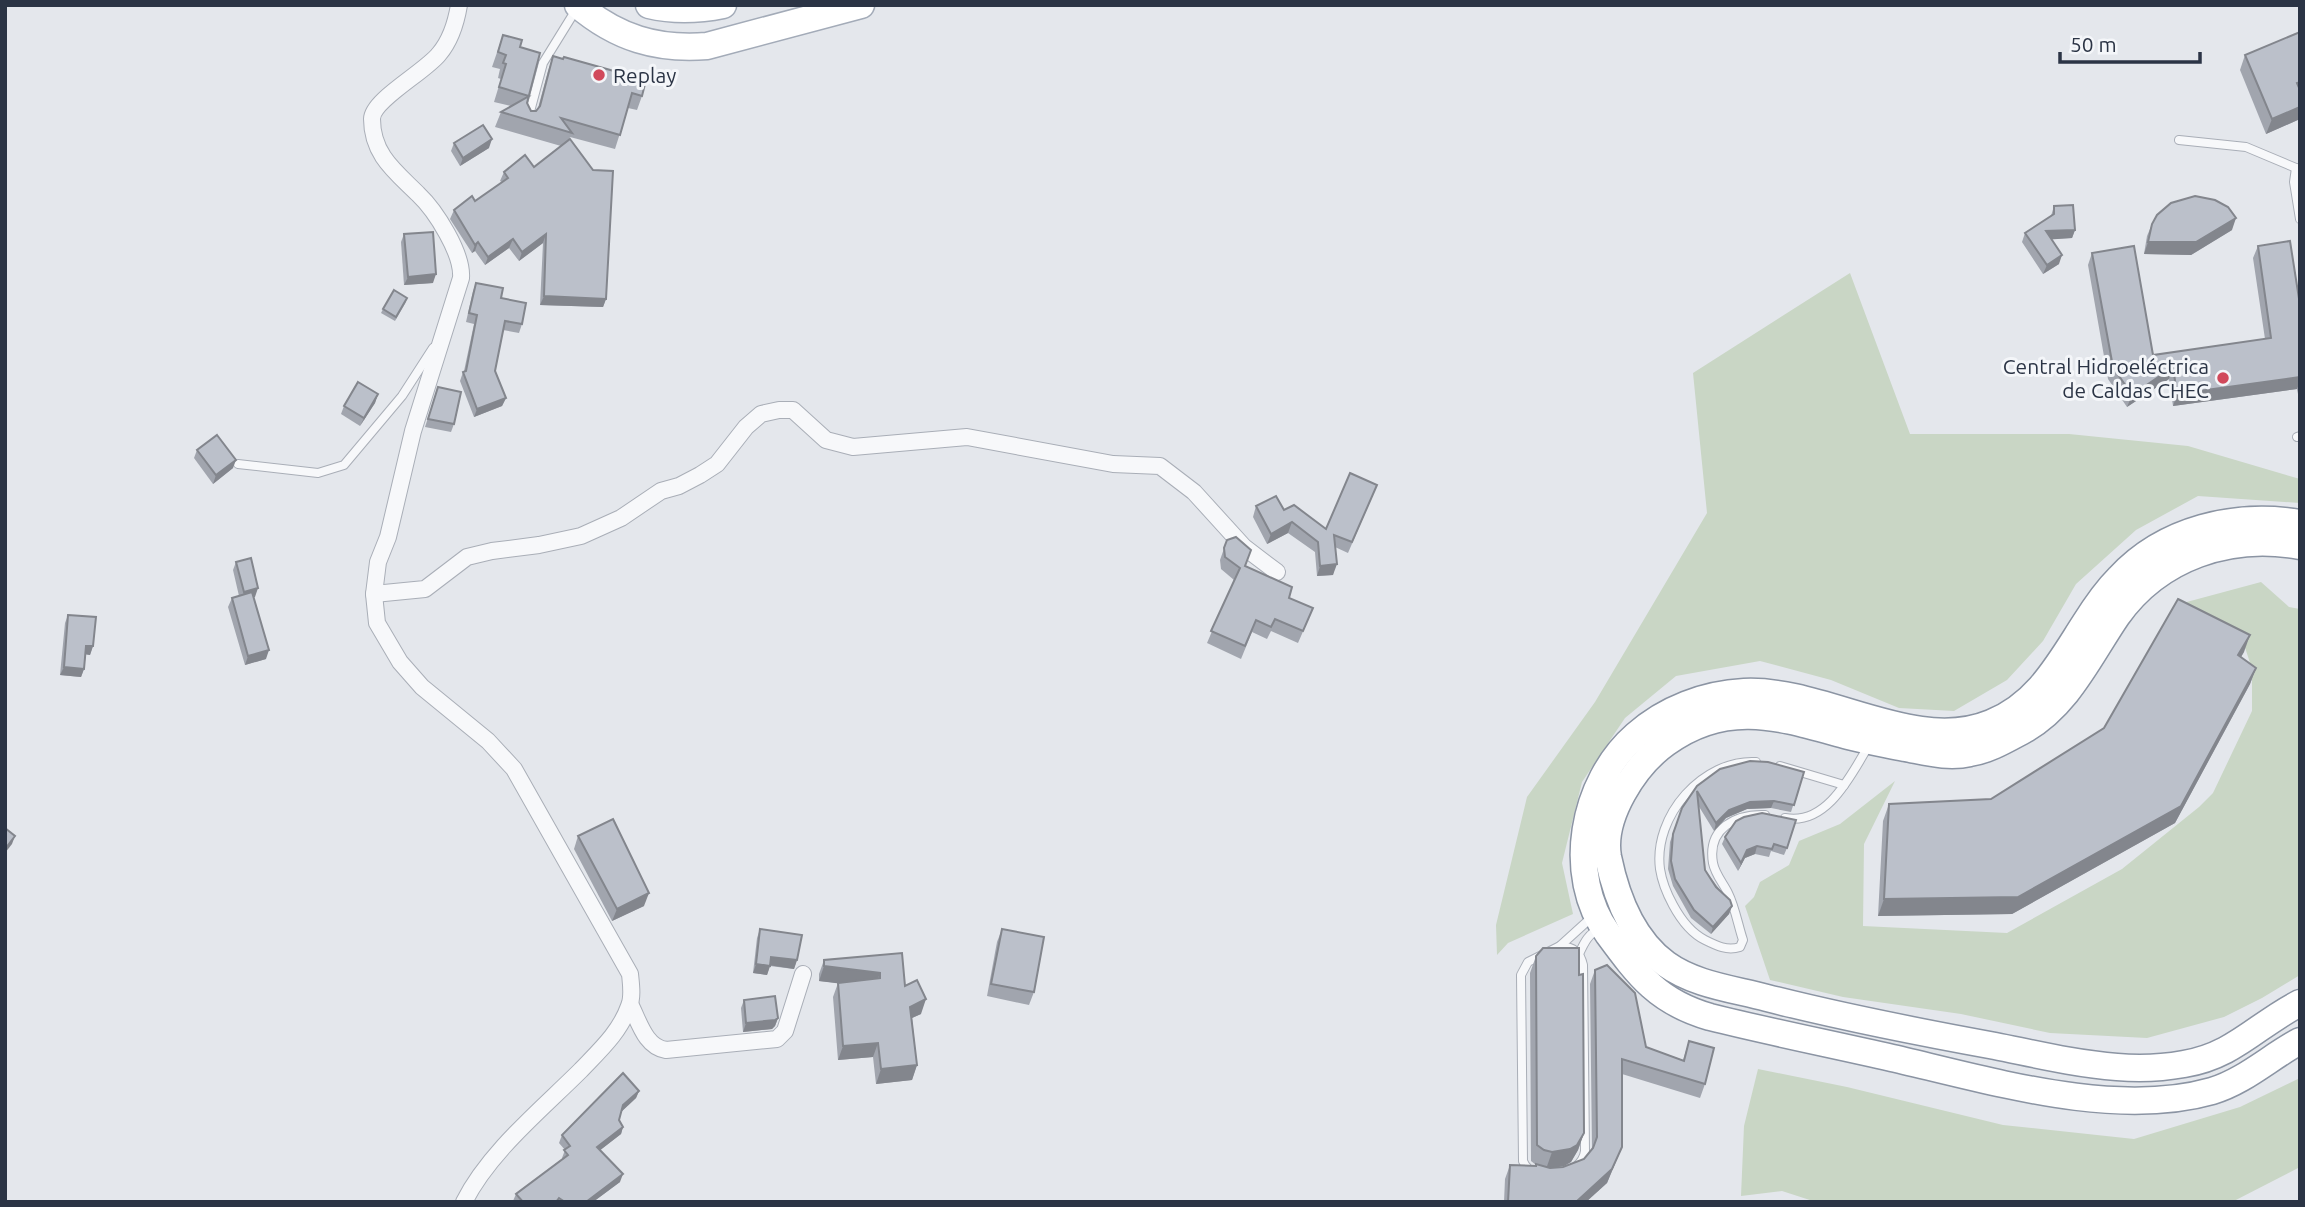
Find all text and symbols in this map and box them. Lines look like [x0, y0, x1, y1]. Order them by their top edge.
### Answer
scale bar [2060, 21, 2200, 65]
text: 50 m [2070, 32, 2117, 56]
place label: Replay [613, 63, 676, 87]
marker: Replay [591, 67, 607, 83]
place label: Central Hidroeléctrica de Caldas CHEC [2003, 354, 2209, 402]
marker: Central Hidroeléctrica de Caldas CHEC [2215, 370, 2231, 386]

